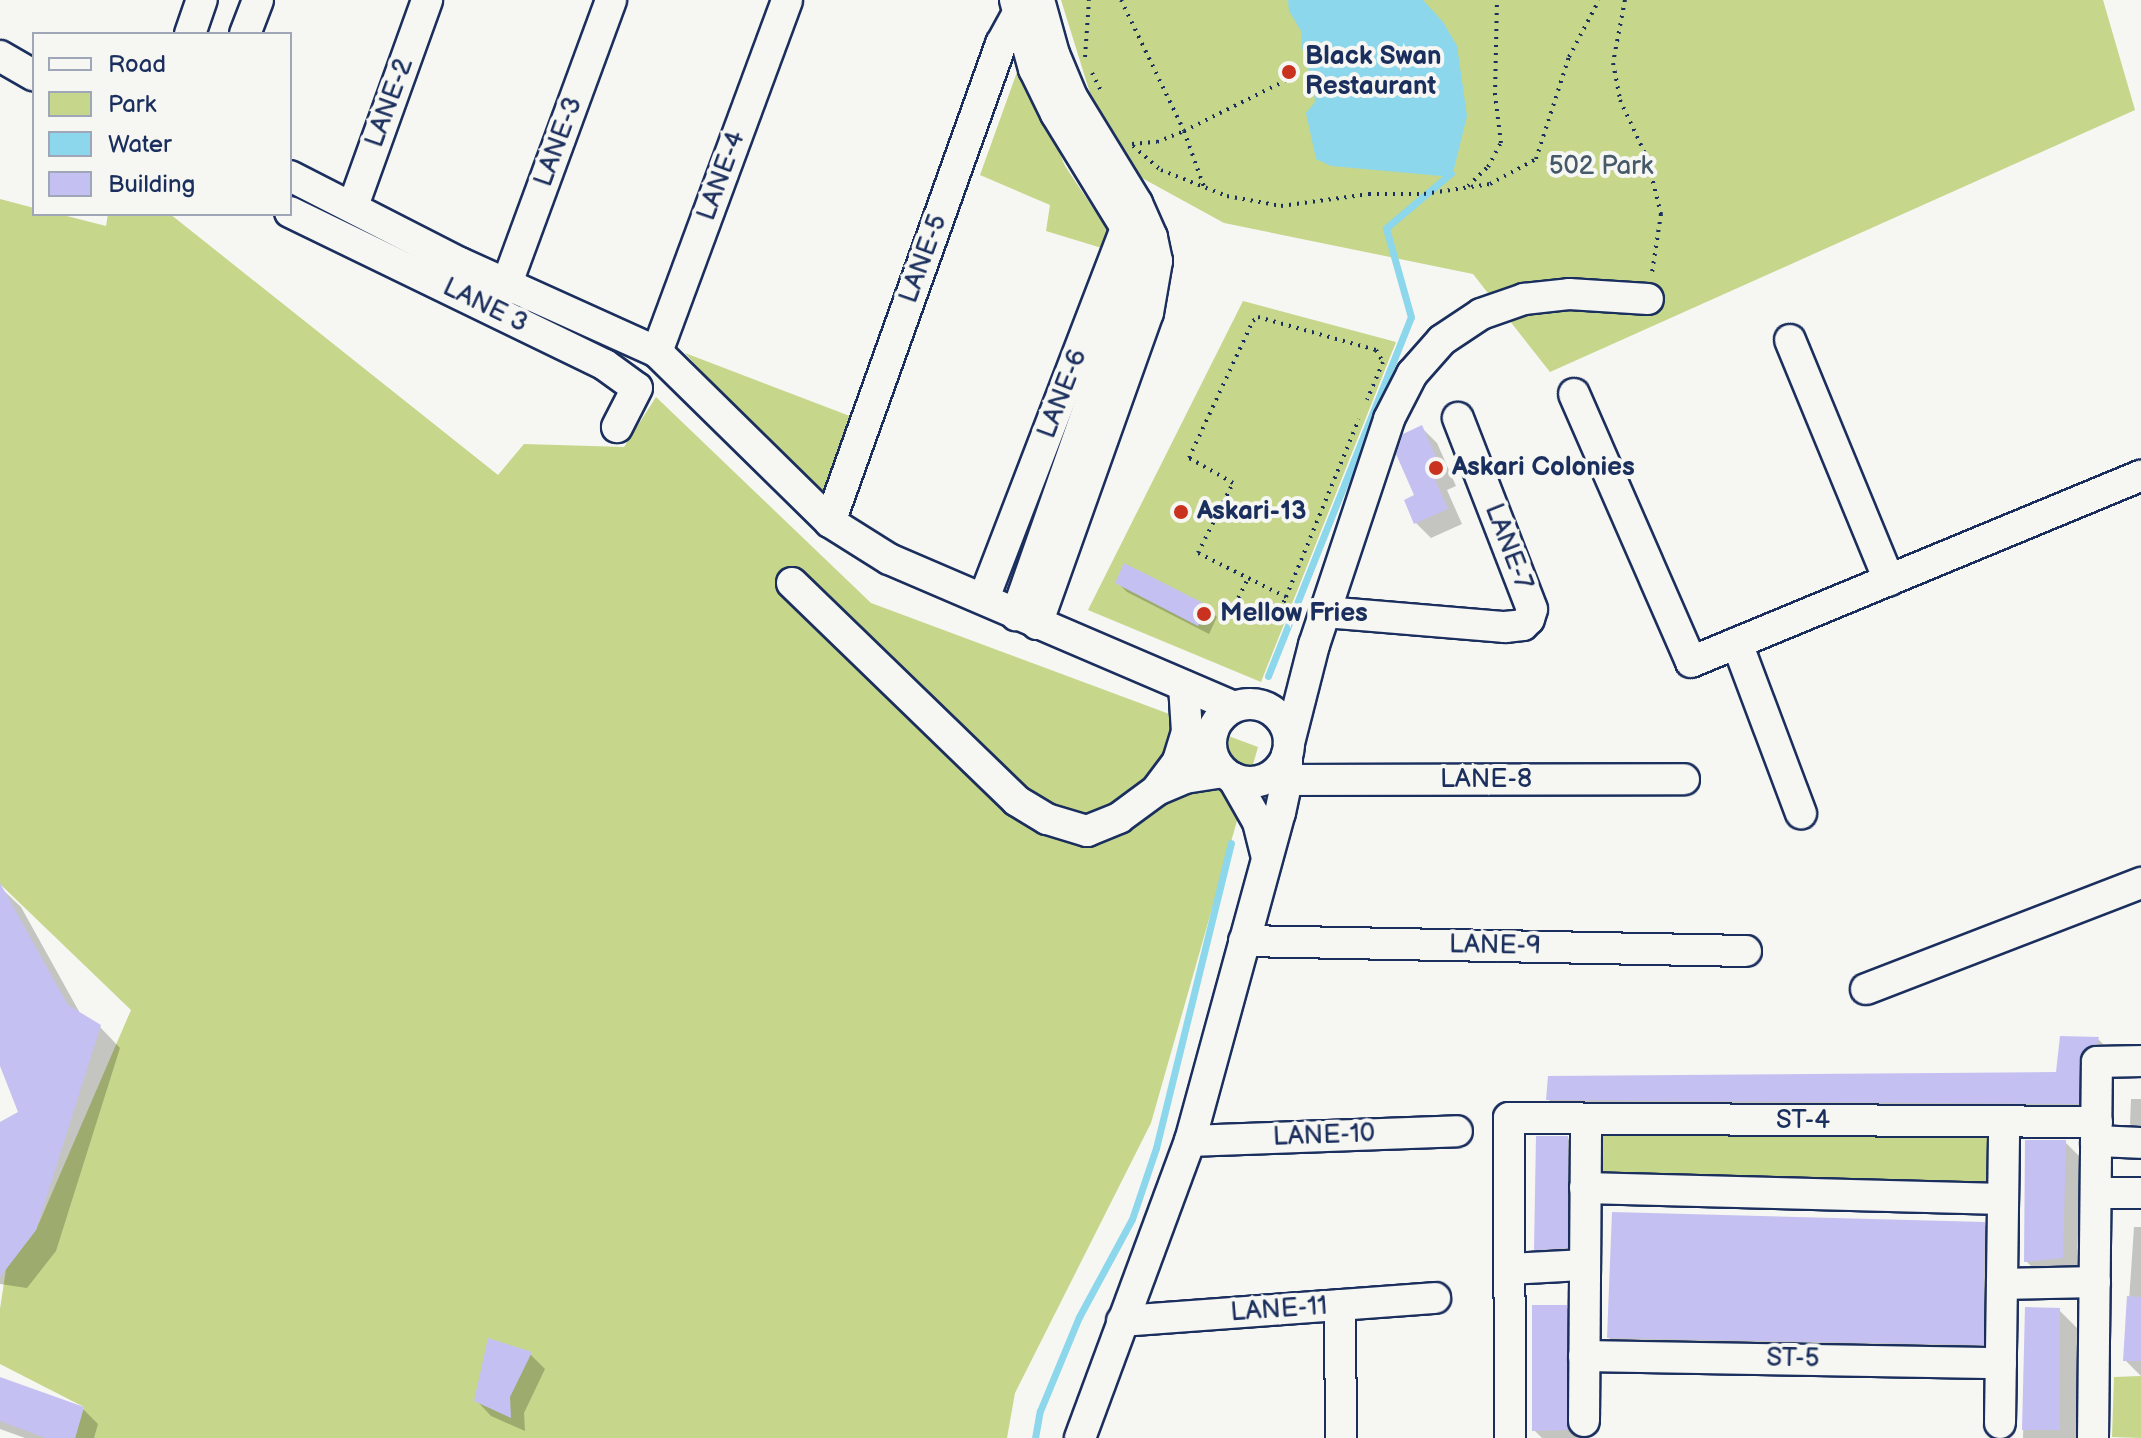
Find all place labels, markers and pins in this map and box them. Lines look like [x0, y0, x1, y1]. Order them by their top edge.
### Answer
place label: Black Swan Restaurant [1305, 41, 1442, 102]
marker: Black Swan Restaurant [1280, 63, 1298, 81]
place label: Askari Colonies [1452, 452, 1635, 484]
marker: Askari Colonies [1427, 459, 1445, 477]
place label: Askari-13 [1197, 496, 1306, 528]
marker: Askari-13 [1172, 503, 1190, 521]
place label: Mellow Fries [1220, 598, 1368, 630]
marker: Mellow Fries [1195, 605, 1213, 623]

